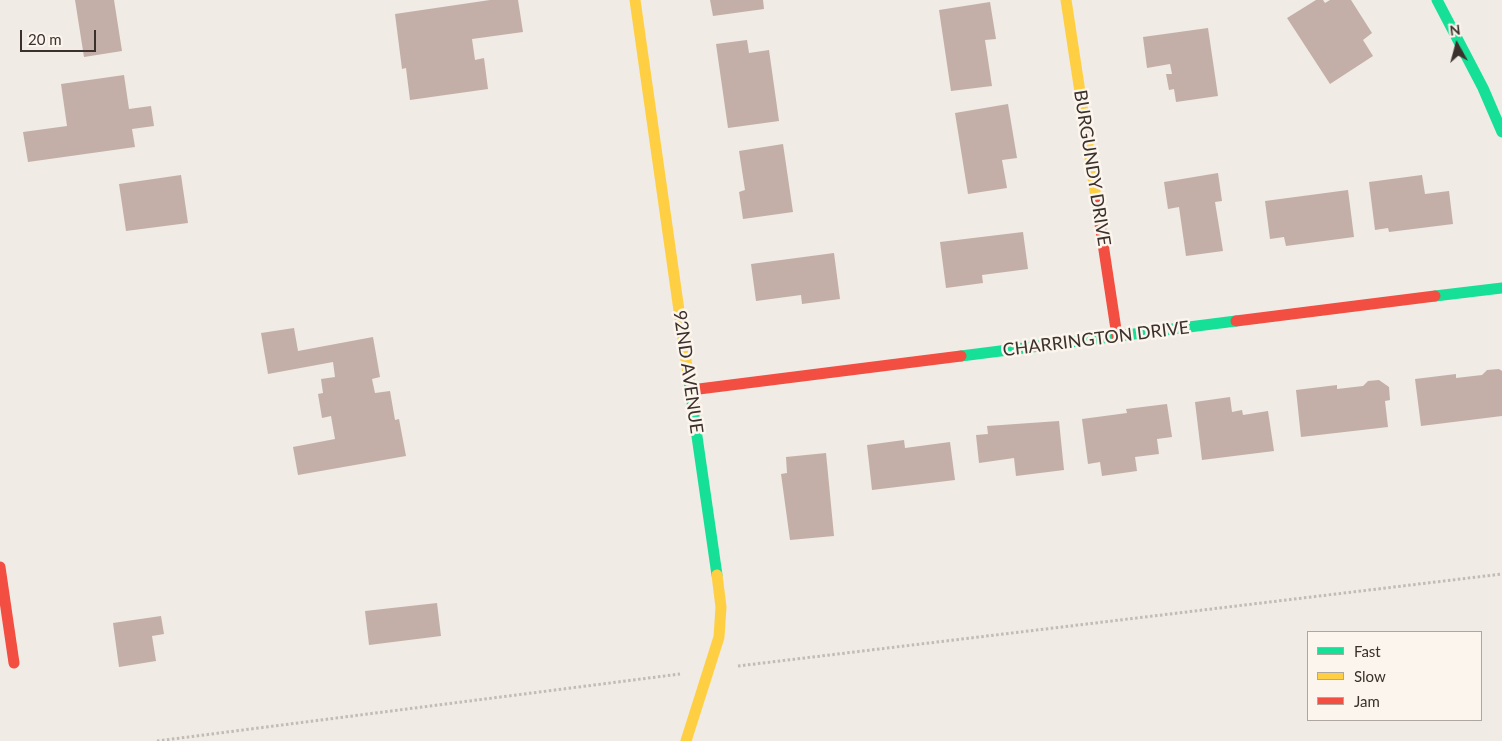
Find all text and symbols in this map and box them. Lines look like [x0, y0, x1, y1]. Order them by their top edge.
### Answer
scale bar [22, 20, 99, 52]
north arrow [1432, 20, 1482, 70]
text: N [1449, 21, 1461, 39]
text: 20 m [28, 30, 62, 48]
street label: BURGUNDY DRIVE [1069, 88, 1115, 248]
street label: 92ND AVENUE [669, 309, 707, 435]
street label: CHARRINGTON DRIVE [1001, 317, 1191, 361]
legend [1307, 631, 1482, 721]
text: Fast [1354, 642, 1381, 660]
text: Slow [1354, 667, 1386, 685]
text: Jam [1354, 692, 1380, 710]

